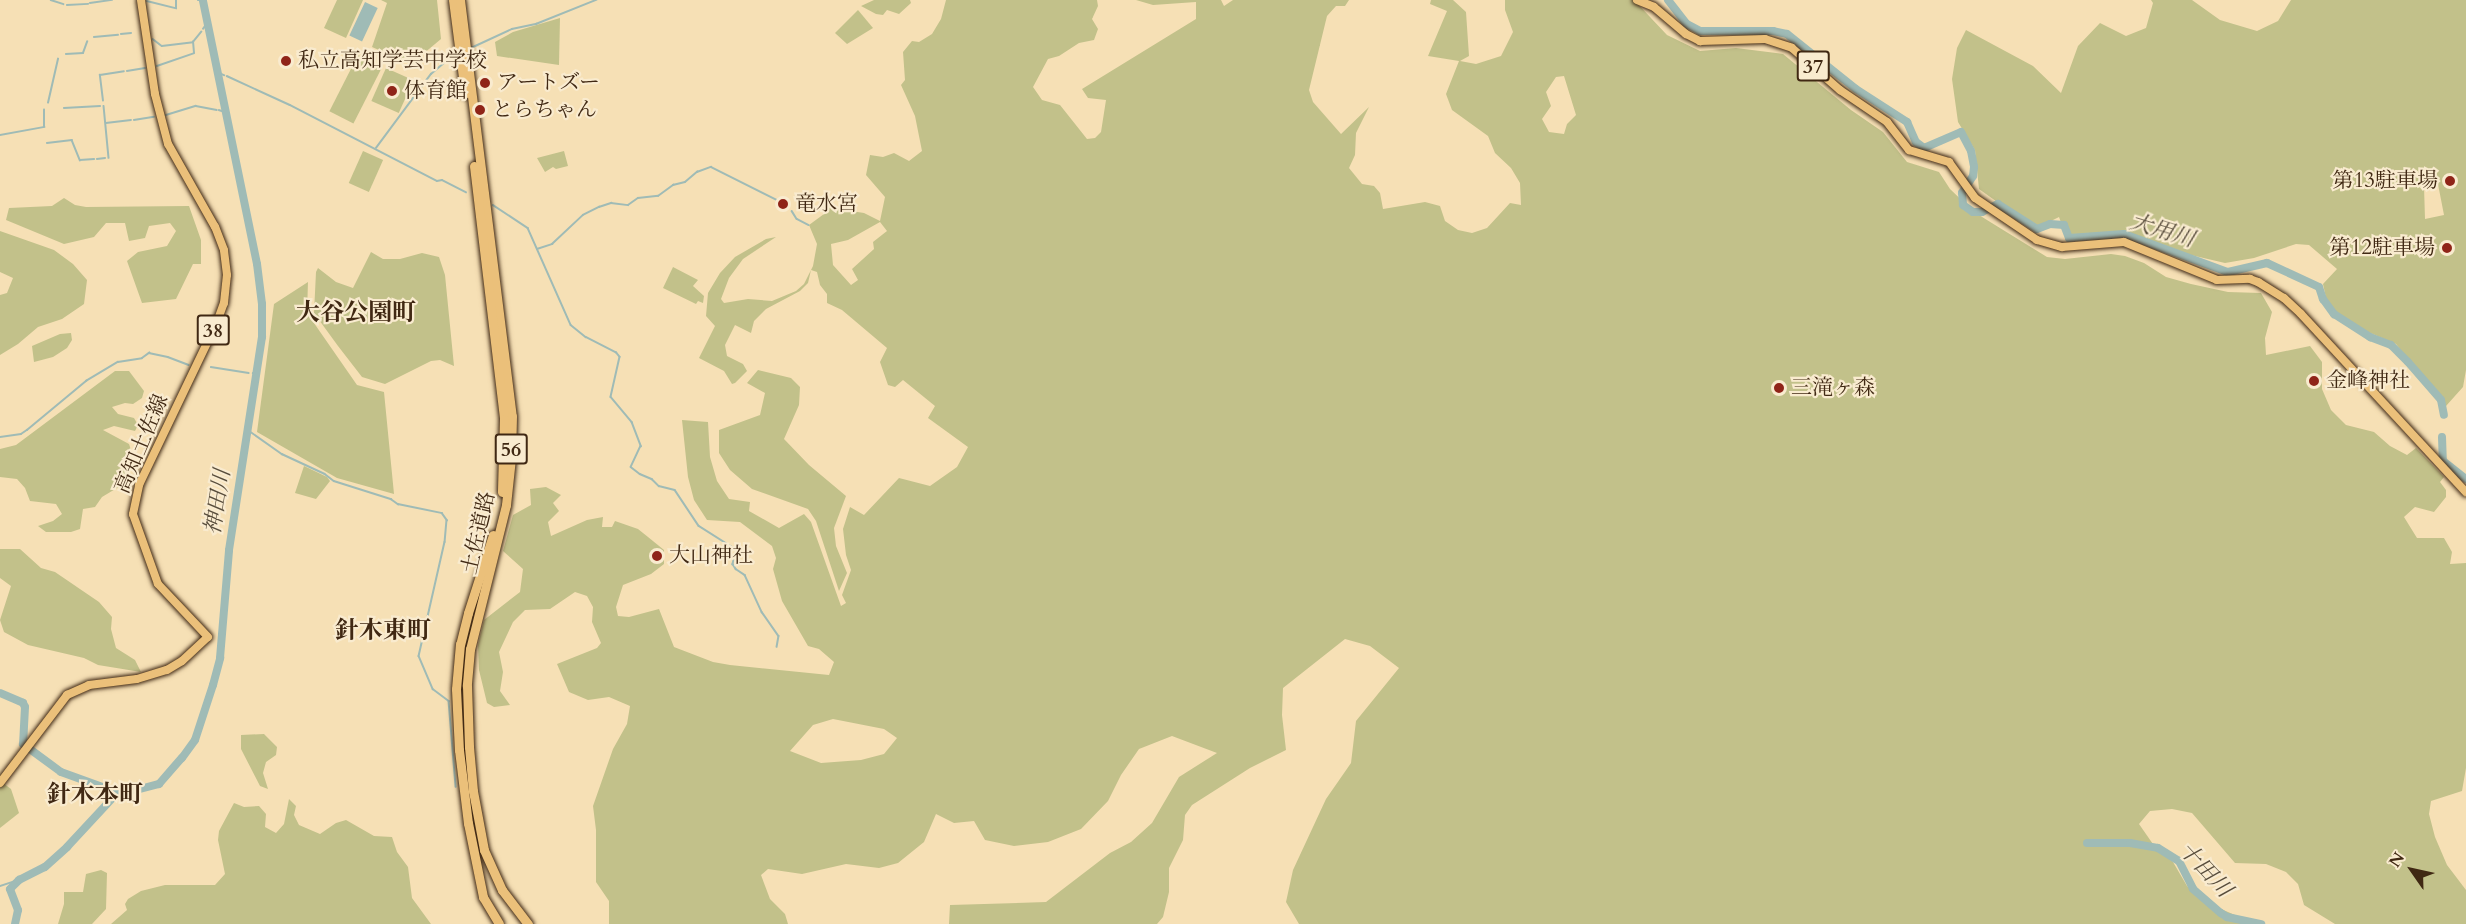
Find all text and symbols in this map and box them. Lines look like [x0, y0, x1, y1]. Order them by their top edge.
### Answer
place label: 私立高知学芸中学校 [298, 48, 487, 74]
road number: 37 [1796, 49, 1830, 83]
marker: 私立高知学芸中学校 [279, 54, 293, 68]
place label: アートズー [497, 70, 600, 96]
marker: アートズー [478, 76, 492, 90]
place label: 体育館 [404, 78, 467, 104]
marker: 体育館 [385, 84, 399, 98]
place label: とらちゃん [492, 97, 597, 123]
marker: とらちゃん [473, 103, 487, 117]
place label: 第13駐車場 [2332, 168, 2438, 194]
marker: 第13駐車場 [2443, 174, 2457, 188]
place label: 竜水宮 [795, 191, 858, 217]
marker: 竜水宮 [776, 197, 790, 211]
water label: 大用川 [2127, 209, 2197, 253]
place label: 第12駐車場 [2329, 235, 2435, 261]
marker: 第12駐車場 [2440, 241, 2454, 255]
district label: 大谷公園町 [296, 299, 416, 327]
road number: 38 [196, 313, 230, 347]
place label: 金峰神社 [2326, 368, 2410, 394]
marker: 金峰神社 [2307, 374, 2321, 388]
place label: 三滝ヶ森 [1791, 375, 1875, 401]
marker: 三滝ヶ森 [1772, 381, 1786, 395]
street label: 高知土佐線 [110, 391, 174, 497]
road number: 56 [494, 432, 528, 466]
water label: 神田川 [200, 467, 236, 537]
street label: 土佐道路 [457, 489, 501, 577]
place label: 大山神社 [669, 543, 753, 569]
marker: 大山神社 [650, 549, 664, 563]
district label: 針木東町 [335, 617, 431, 645]
district label: 針木本町 [47, 781, 143, 809]
water label: 十田川 [2173, 837, 2237, 903]
north arrow [2382, 840, 2442, 900]
text: N [2384, 848, 2410, 872]

